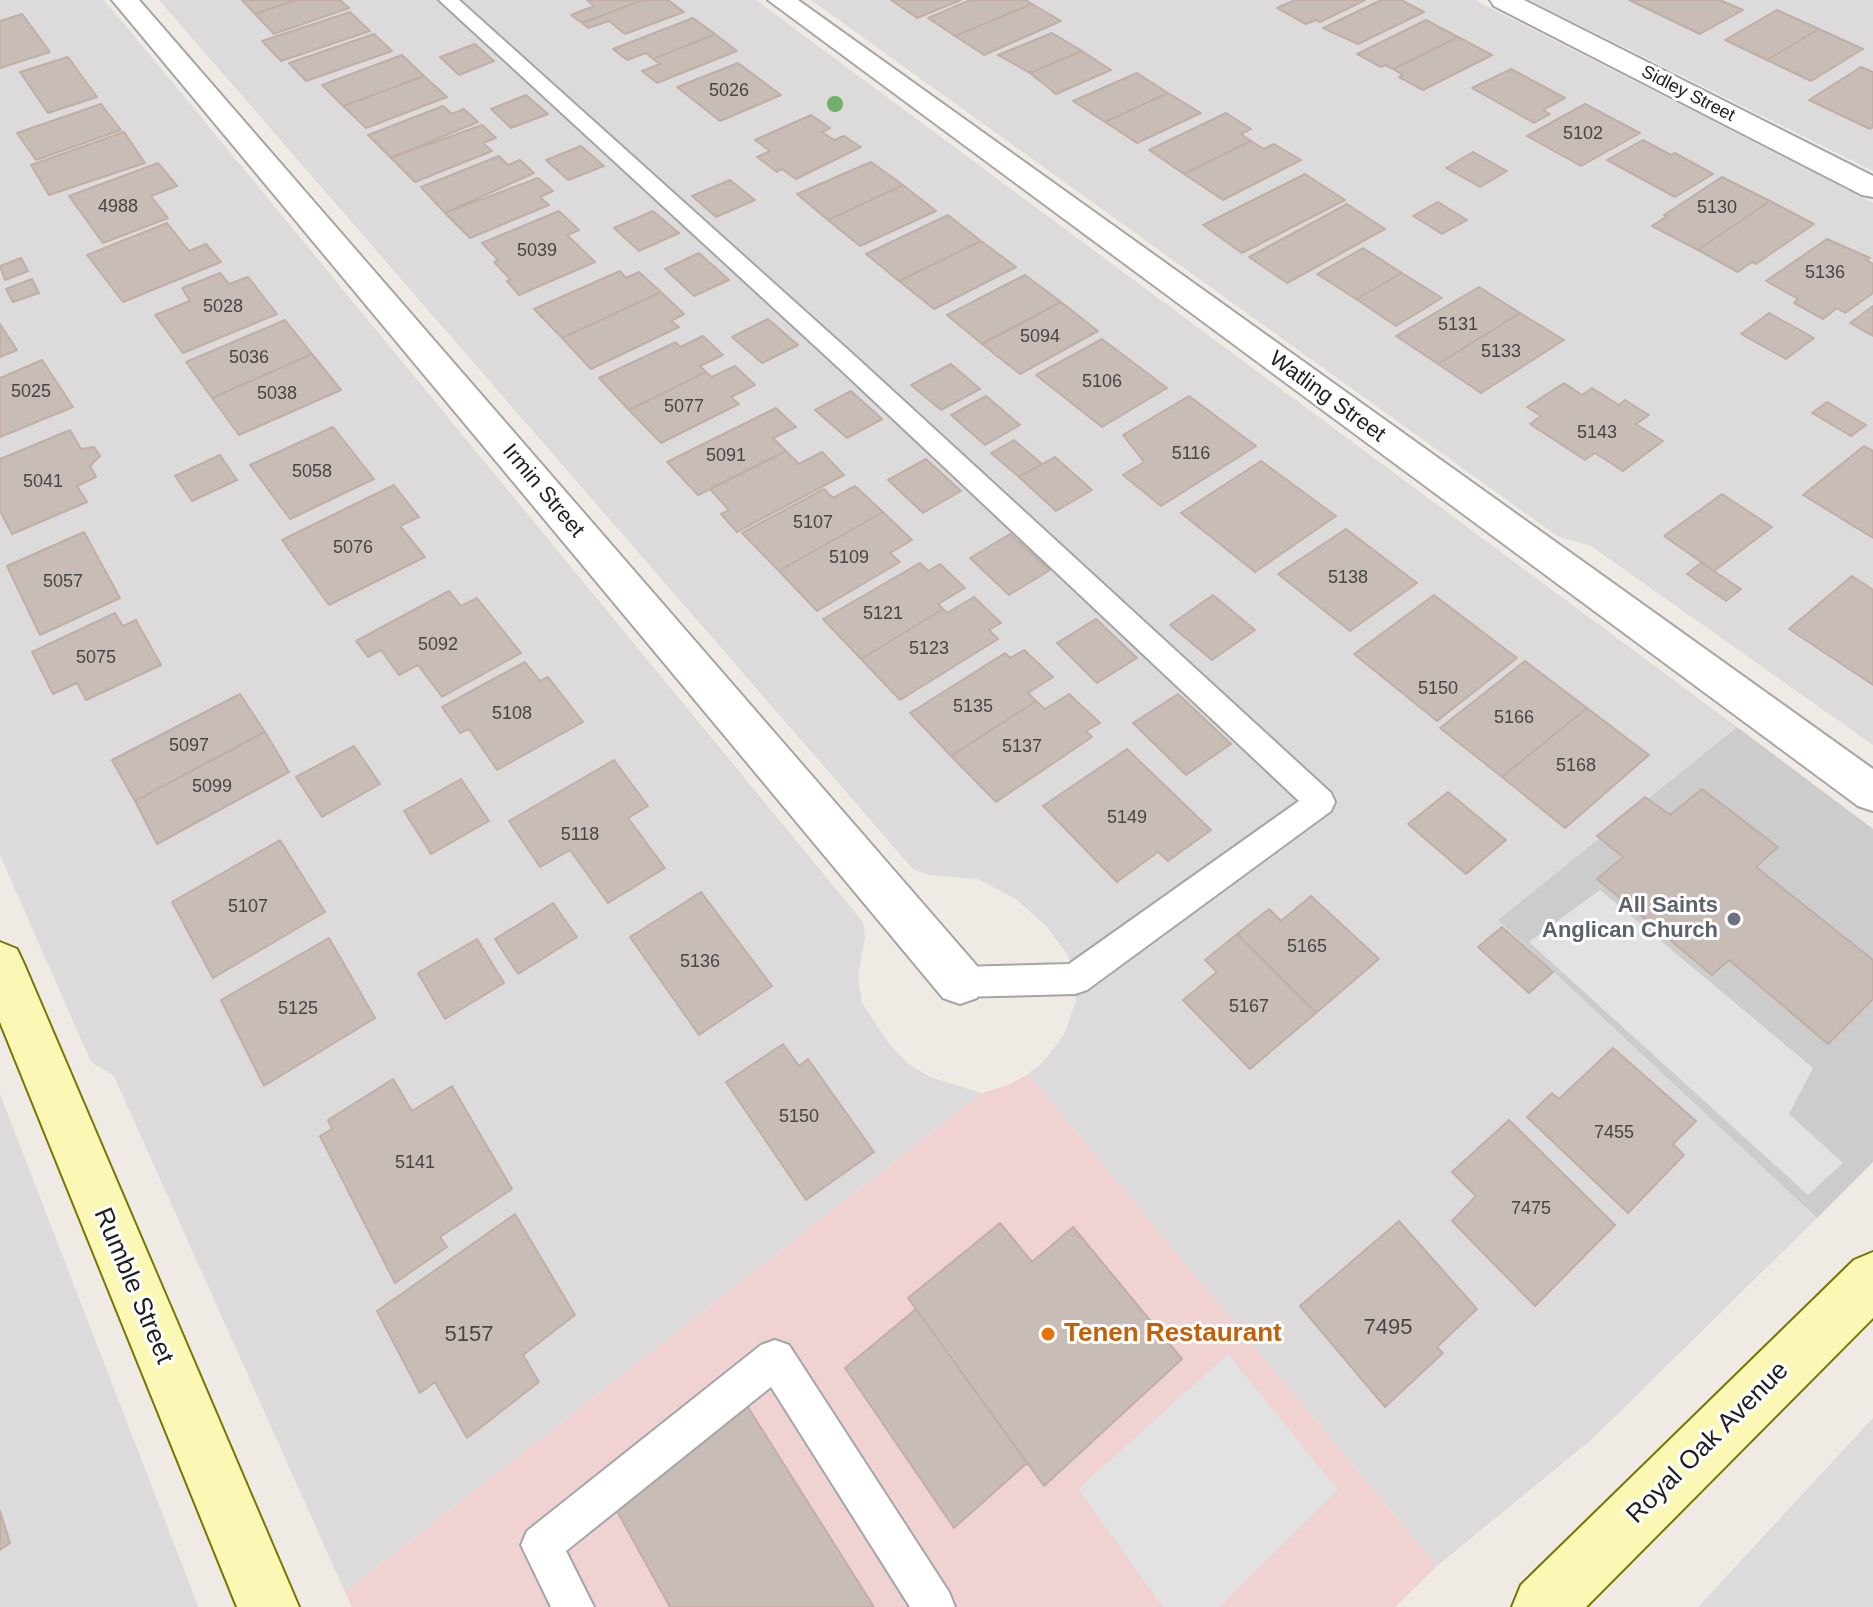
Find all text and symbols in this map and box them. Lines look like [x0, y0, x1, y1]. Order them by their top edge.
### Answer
street label: Sidley Street [1638, 61, 1738, 127]
house number: 5026 [709, 80, 749, 102]
house number: 5102 [1563, 123, 1603, 145]
house number: 4988 [98, 196, 138, 218]
house number: 5130 [1697, 197, 1737, 219]
house number: 5039 [517, 240, 557, 262]
house number: 5136 [1805, 262, 1845, 284]
house number: 5028 [203, 296, 243, 318]
house number: 5131 [1438, 314, 1478, 336]
house number: 5094 [1020, 326, 1060, 348]
house number: 5133 [1481, 341, 1521, 363]
street label: Watling Street [1264, 346, 1390, 448]
house number: 5036 [229, 347, 269, 369]
house number: 5106 [1082, 371, 1122, 393]
house number: 5025 [11, 381, 51, 403]
house number: 5038 [257, 383, 297, 405]
house number: 5077 [664, 396, 704, 418]
house number: 5143 [1577, 422, 1617, 444]
street label: Irmin Street [496, 439, 590, 543]
house number: 5116 [1172, 443, 1210, 465]
house number: 5091 [706, 445, 746, 467]
house number: 5058 [292, 461, 332, 483]
house number: 5041 [23, 471, 63, 493]
house number: 5107 [793, 512, 833, 534]
house number: 5076 [333, 537, 373, 559]
house number: 5109 [829, 547, 869, 569]
house number: 5138 [1328, 567, 1368, 589]
house number: 5057 [43, 571, 83, 593]
house number: 5121 [863, 603, 903, 625]
house number: 5092 [418, 634, 458, 656]
house number: 5123 [909, 638, 949, 660]
house number: 5075 [76, 647, 116, 669]
house number: 5150 [1418, 678, 1458, 700]
house number: 5135 [953, 696, 993, 718]
house number: 5108 [492, 703, 532, 725]
house number: 5166 [1494, 707, 1534, 729]
house number: 5097 [169, 735, 209, 757]
house number: 5137 [1002, 736, 1042, 758]
house number: 5168 [1556, 755, 1596, 777]
house number: 5099 [192, 776, 232, 798]
house number: 5149 [1107, 807, 1147, 829]
house number: 5118 [561, 824, 599, 846]
place label: All Saints Anglican Church [1542, 893, 1718, 944]
house number: 5107 [228, 896, 268, 918]
marker: All Saints Anglican Church [1725, 910, 1743, 928]
house number: 5165 [1287, 936, 1327, 958]
house number: 5136 [680, 951, 720, 973]
house number: 5167 [1229, 996, 1269, 1018]
house number: 5125 [278, 998, 318, 1020]
house number: 5150 [779, 1106, 819, 1128]
house number: 7455 [1594, 1122, 1634, 1144]
house number: 5141 [395, 1152, 435, 1174]
house number: 7475 [1511, 1198, 1551, 1220]
street label: Rumble Street [86, 1203, 180, 1369]
house number: 7495 [1364, 1315, 1412, 1341]
place label: Tenen Restaurant [1064, 1318, 1282, 1350]
house number: 5157 [445, 1322, 493, 1348]
marker: Tenen Restaurant [1039, 1325, 1057, 1343]
street label: Royal Oak Avenue [1620, 1355, 1796, 1531]

